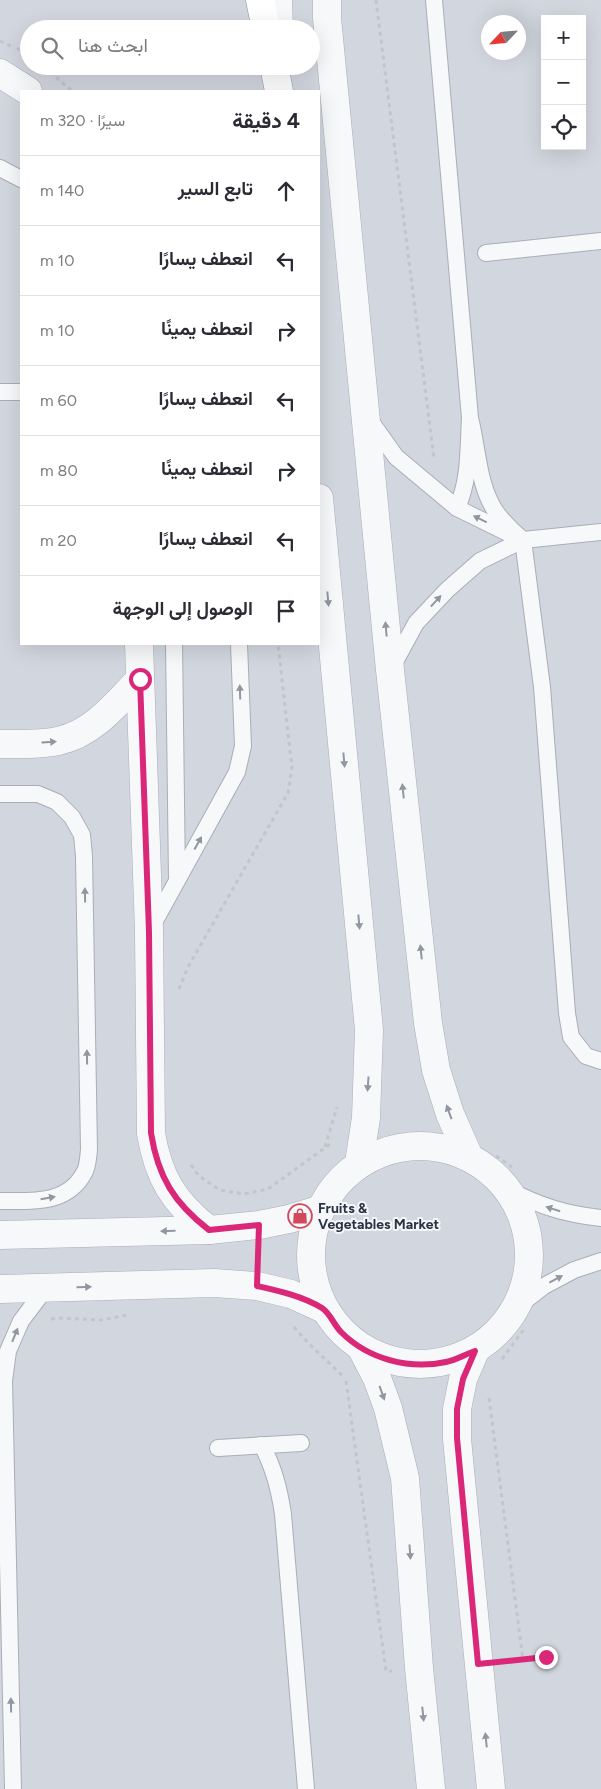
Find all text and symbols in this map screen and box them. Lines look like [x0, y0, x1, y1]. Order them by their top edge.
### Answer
north arrow [481, 15, 526, 60]
map controls [541, 15, 586, 150]
button: + [541, 15, 586, 60]
search box [20, 20, 320, 75]
icon: search [38, 34, 66, 62]
text: ابحث هنا [78, 34, 148, 57]
button: − [541, 60, 586, 105]
button: locate [541, 105, 586, 150]
text: 4 دقيقة [232, 108, 300, 133]
text: سيرًا · 320 m [40, 111, 125, 130]
text: تابع السير [178, 177, 253, 200]
icon: ahead [272, 177, 300, 205]
text: 140 m [40, 181, 84, 200]
text: انعطف يسارًا [159, 247, 253, 270]
icon: left [272, 247, 300, 275]
text: 10 m [40, 251, 74, 270]
text: انعطف يمينًا [161, 317, 253, 340]
icon: right [272, 317, 300, 345]
text: 10 m [40, 321, 74, 340]
text: انعطف يسارًا [159, 387, 253, 410]
icon: left [272, 387, 300, 415]
text: 60 m [40, 391, 77, 410]
text: انعطف يمينًا [161, 457, 253, 480]
icon: right [272, 457, 300, 485]
text: 80 m [40, 461, 78, 480]
one-way arrow [472, 515, 487, 523]
text: انعطف يسارًا [159, 527, 253, 550]
icon: left [272, 527, 300, 555]
text: 20 m [40, 531, 77, 550]
one-way arrow [325, 591, 333, 607]
one-way arrow [430, 596, 442, 608]
text: الوصول إلى الوجهة [113, 597, 253, 620]
icon: arrive [272, 597, 300, 625]
one-way arrow [382, 621, 390, 637]
route start [129, 668, 152, 691]
one-way arrow [236, 683, 244, 699]
one-way arrow [41, 738, 57, 746]
one-way arrow [340, 753, 348, 769]
one-way arrow [399, 783, 407, 799]
one-way arrow [194, 836, 202, 851]
one-way arrow [81, 887, 89, 903]
one-way arrow [355, 914, 363, 930]
one-way arrow [417, 944, 425, 960]
one-way arrow [83, 1049, 91, 1065]
one-way arrow [364, 1076, 372, 1092]
one-way arrow [445, 1104, 453, 1119]
one-way arrow [41, 1194, 57, 1202]
place label: Fruits & Vegetables Market [318, 1200, 440, 1233]
shop icon: Fruits & Vegetables Market [287, 1203, 313, 1229]
one-way arrow [546, 1205, 561, 1213]
one-way arrow [159, 1227, 175, 1235]
one-way arrow [549, 1275, 563, 1283]
one-way arrow [76, 1283, 92, 1291]
one-way arrow [12, 1327, 20, 1342]
one-way arrow [378, 1386, 386, 1401]
one-way arrow [406, 1545, 414, 1561]
route end [535, 1646, 558, 1669]
one-way arrow [7, 1697, 15, 1713]
one-way arrow [419, 1707, 427, 1723]
one-way arrow [482, 1732, 490, 1748]

